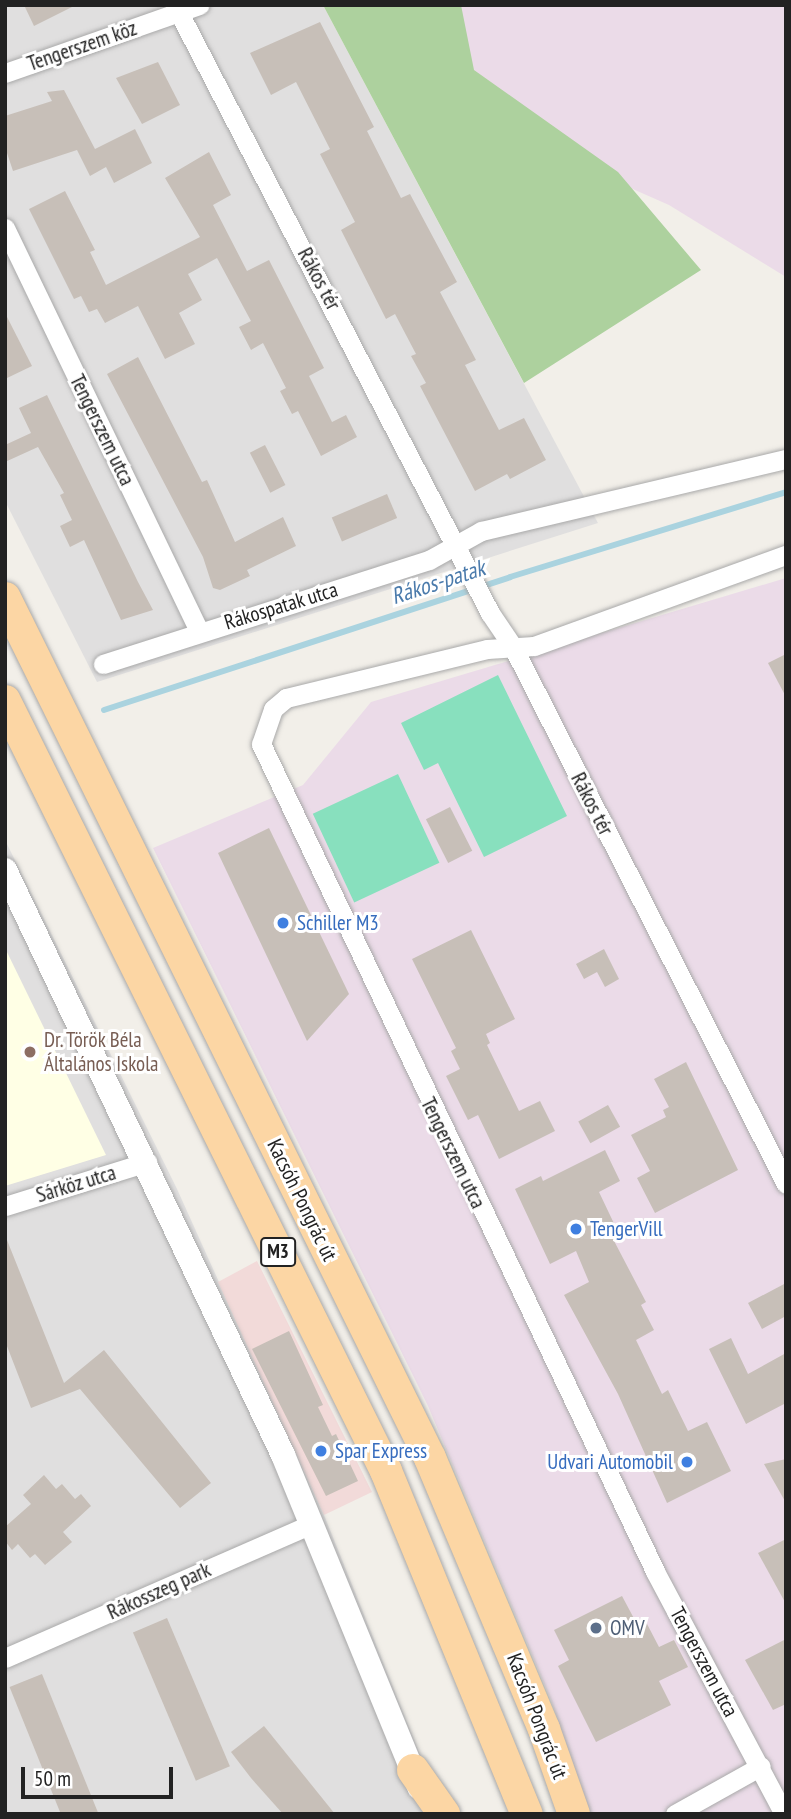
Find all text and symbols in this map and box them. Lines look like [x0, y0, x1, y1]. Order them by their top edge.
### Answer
street label: Tengerszem köz [24, 16, 140, 76]
street label: Rákos tér [292, 243, 346, 315]
street label: Tengerszem utca [64, 370, 140, 490]
water label: Rákos-patak [388, 554, 488, 610]
street label: Rákospatak utca [221, 577, 341, 635]
street label: Rákos tér [566, 768, 618, 840]
place label: Schiller M3 [297, 910, 379, 936]
marker: Schiller M3 [275, 915, 291, 931]
place label: Dr. Török Béla Általános Iskola [44, 1027, 158, 1077]
marker: Dr. Török Béla Általános Iskola [22, 1044, 38, 1060]
street label: Tengerszem utca [415, 1093, 491, 1213]
street label: Kacsóh Pongrác út [262, 1135, 342, 1265]
street label: Sárköz utca [33, 1160, 119, 1208]
place label: TengerVill [590, 1216, 663, 1242]
marker: TengerVill [568, 1221, 584, 1237]
road number: M3 [259, 1236, 297, 1268]
place label: Spar Express [335, 1438, 427, 1464]
marker: Spar Express [313, 1443, 329, 1459]
place label: Udvari Automobil [547, 1449, 673, 1475]
marker: Udvari Automobil [679, 1454, 695, 1470]
street label: Rákosszeg park [103, 1557, 215, 1625]
street label: Tengerszem utca [665, 1603, 743, 1721]
place label: OMV [610, 1615, 645, 1641]
marker: OMV [588, 1620, 604, 1636]
street label: Kacsóh Pongrác út [501, 1649, 573, 1783]
scale bar [24, 1752, 177, 1796]
text: 50 m [34, 1765, 71, 1792]

